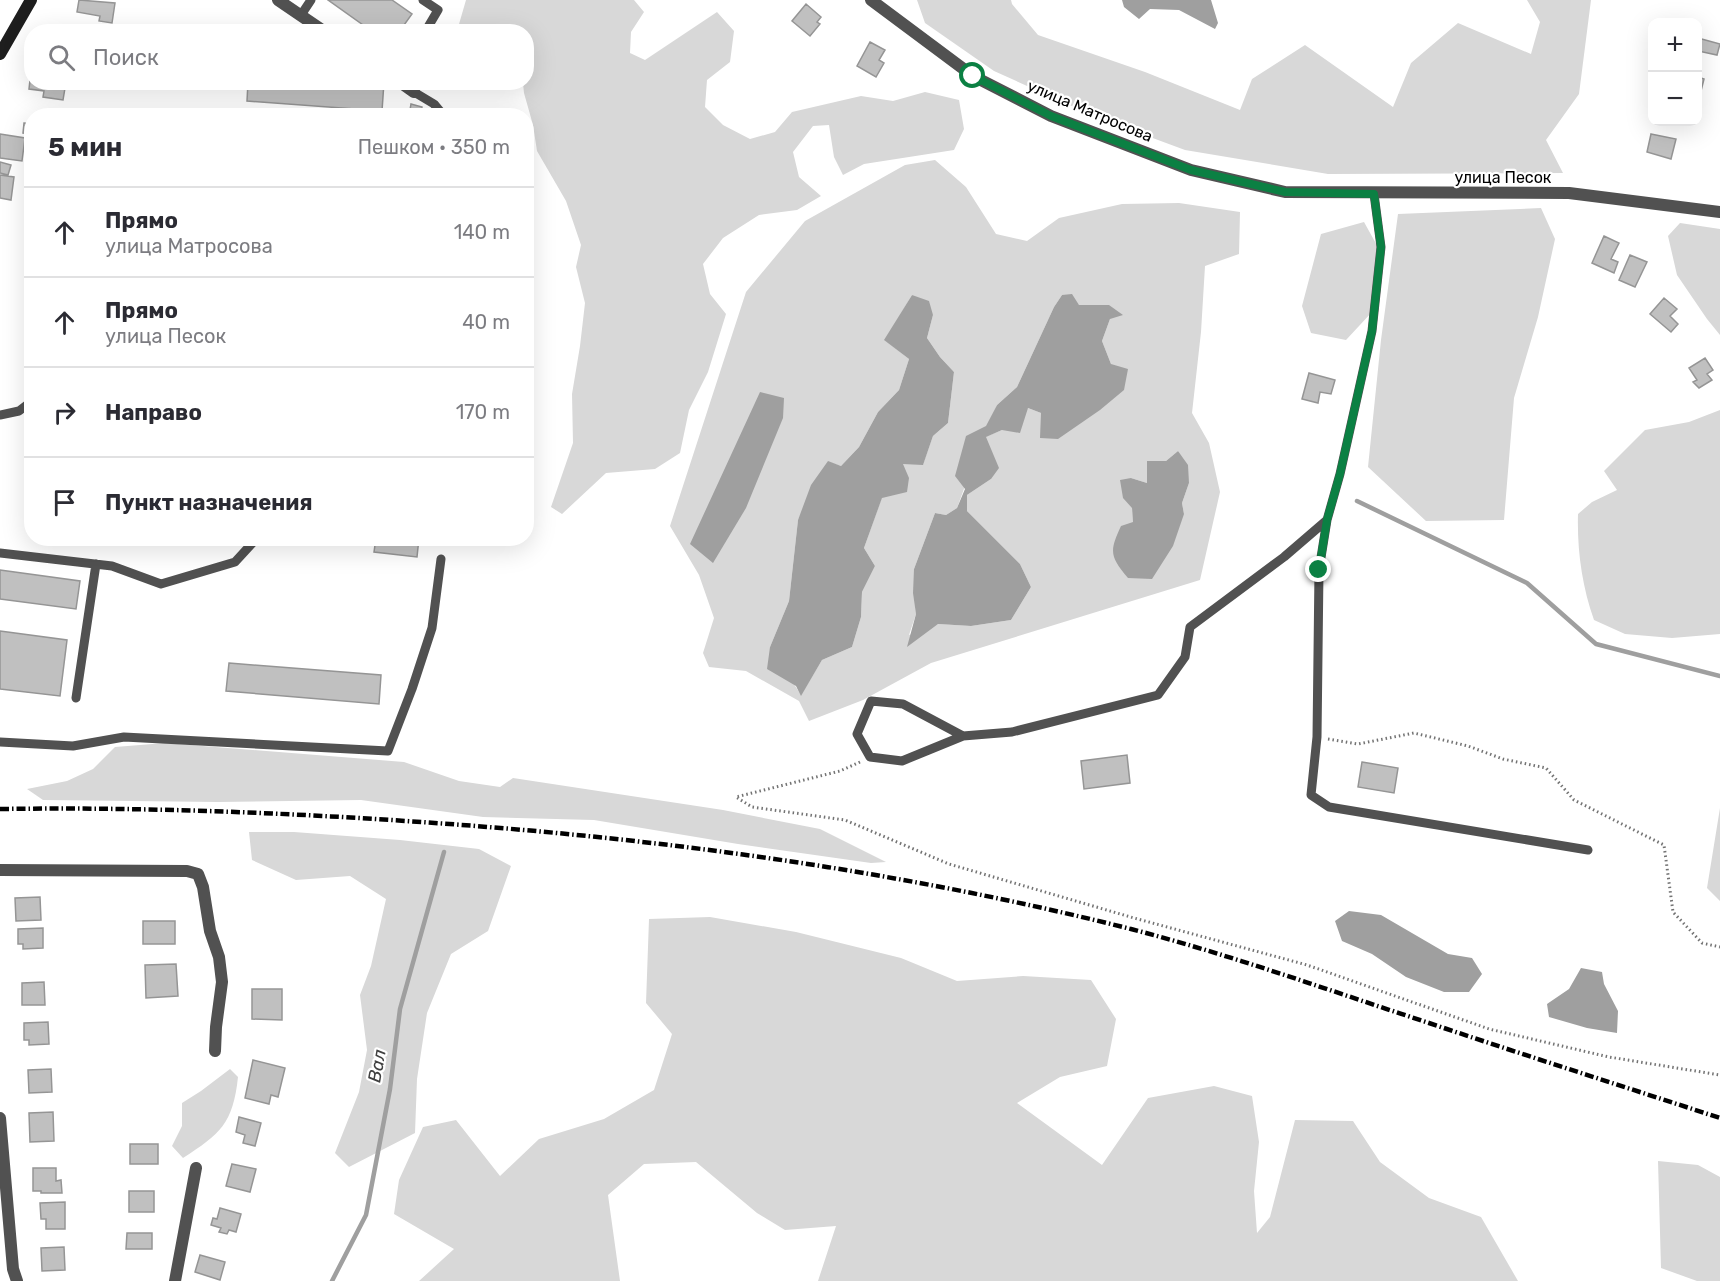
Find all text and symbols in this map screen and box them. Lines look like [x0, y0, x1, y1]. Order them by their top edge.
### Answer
map controls [1648, 18, 1702, 126]
button: + [1648, 18, 1702, 72]
search box [24, 24, 534, 90]
icon: search [45, 41, 78, 74]
text: Поиск [93, 44, 159, 71]
route start [959, 62, 985, 88]
button: − [1648, 72, 1702, 126]
street label: улица Матросова [1025, 76, 1155, 146]
text: 5 мин [48, 132, 122, 163]
text: Пешком · 350 m [358, 135, 510, 159]
street label: улица Песок [1455, 168, 1552, 187]
text: Прямо [105, 207, 178, 234]
icon: ahead [48, 216, 81, 249]
text: 140 m [454, 220, 510, 244]
text: улица Матросова [105, 234, 273, 258]
text: Прямо [105, 297, 178, 324]
icon: ahead [48, 306, 81, 339]
text: 40 m [462, 310, 510, 334]
text: улица Песок [105, 324, 226, 348]
icon: right [48, 396, 81, 429]
text: Направо [105, 399, 202, 426]
text: 170 m [456, 400, 510, 424]
icon: arrive [48, 486, 81, 519]
text: Пункт назначения [105, 489, 313, 516]
route end [1305, 556, 1331, 582]
water label: Вал [363, 1047, 391, 1084]

